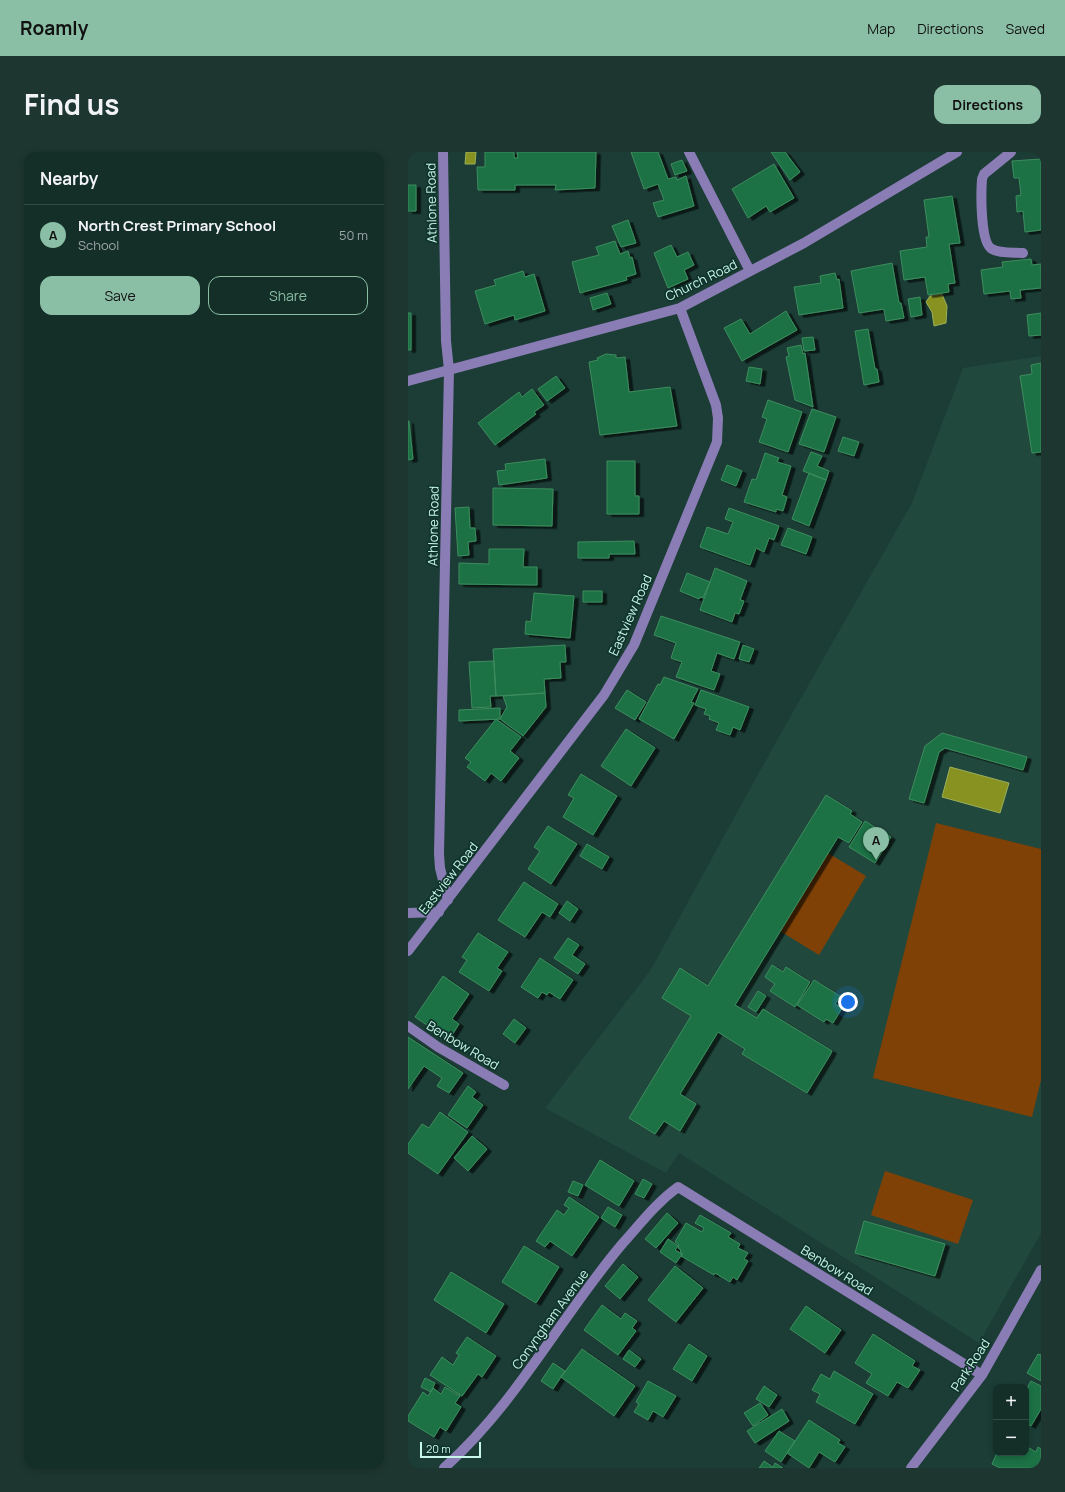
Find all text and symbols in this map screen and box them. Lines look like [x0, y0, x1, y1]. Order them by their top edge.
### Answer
text: Roamly [20, 15, 88, 41]
text: Map [867, 19, 895, 38]
text: Directions [917, 19, 984, 38]
text: Saved [1006, 19, 1045, 38]
text: Find us [24, 85, 119, 123]
button: Directions [934, 85, 1041, 124]
street label: Athlone Road [421, 163, 441, 243]
text: Nearby [40, 167, 98, 190]
text: North Crest Primary School [78, 215, 276, 236]
text: A [49, 226, 57, 244]
text: 50 m [339, 226, 368, 244]
text: School [78, 236, 119, 254]
street label: Church Road [662, 255, 740, 305]
button: Save [40, 276, 200, 315]
button: Share [208, 276, 368, 315]
street label: Athlone Road [423, 486, 443, 566]
street label: Eastview Road [604, 572, 656, 658]
pin: A [863, 827, 889, 860]
street label: Eastview Road [414, 838, 482, 918]
your location [838, 992, 858, 1012]
street label: Benbow Road [423, 1016, 503, 1074]
street label: Benbow Road [798, 1241, 876, 1299]
street label: Conyngham Avenue [508, 1265, 593, 1373]
street label: Park Road [946, 1335, 994, 1395]
map controls [993, 1384, 1029, 1456]
button: + [993, 1384, 1029, 1420]
button: − [993, 1420, 1029, 1456]
scale bar [420, 1440, 481, 1459]
text: 20 m [426, 1441, 451, 1456]

